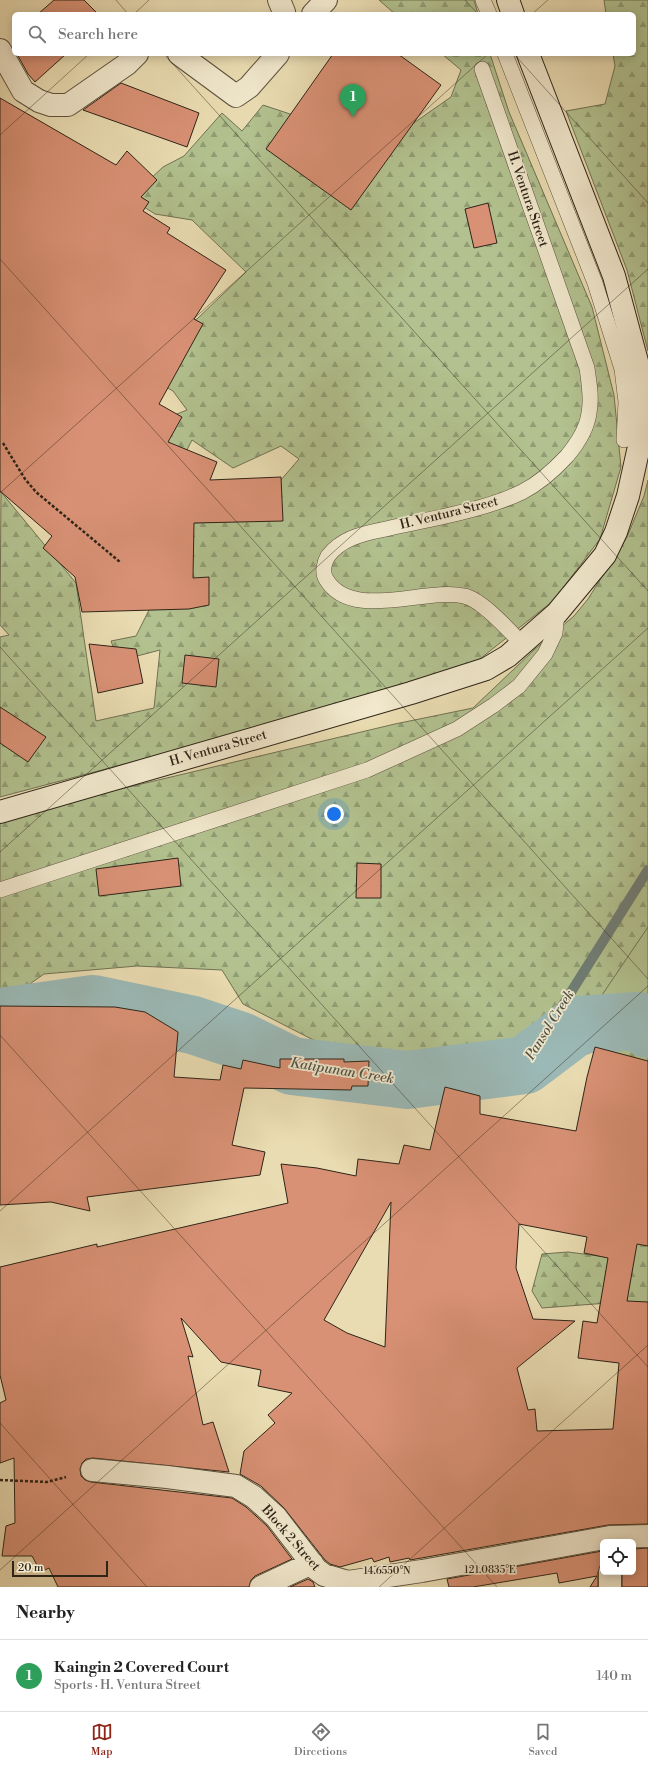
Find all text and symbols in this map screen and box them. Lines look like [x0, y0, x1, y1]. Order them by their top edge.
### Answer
search box [12, 12, 636, 56]
icon: search [26, 23, 48, 45]
text: Search here [58, 25, 138, 44]
pin: 1 [340, 84, 366, 117]
street label: H. Ventura Street [504, 149, 552, 250]
street label: H. Ventura Street [398, 493, 500, 533]
street label: H. Ventura Street [167, 726, 269, 770]
your location [324, 804, 344, 824]
water label: Pansol Creek [521, 987, 579, 1064]
water label: Katipunan Creek [289, 1054, 395, 1088]
street label: Block 2 Street [258, 1501, 324, 1574]
map controls [600, 1539, 636, 1575]
button: locate [600, 1539, 636, 1575]
scale bar [12, 1559, 108, 1578]
text: 20 m [18, 1561, 43, 1575]
text: 121.0835°E [464, 1564, 516, 1576]
text: 14.6550°N [364, 1565, 411, 1577]
text: Nearby [16, 1602, 75, 1624]
text: Kaingin 2 Covered Court [54, 1658, 229, 1677]
text: 1 [26, 1668, 32, 1684]
text: 140 m [596, 1668, 632, 1684]
text: Sports · H. Ventura Street [54, 1677, 201, 1693]
tab: Map [91, 1721, 113, 1759]
tab: Directions [294, 1721, 347, 1759]
tab: Saved [528, 1721, 557, 1759]

